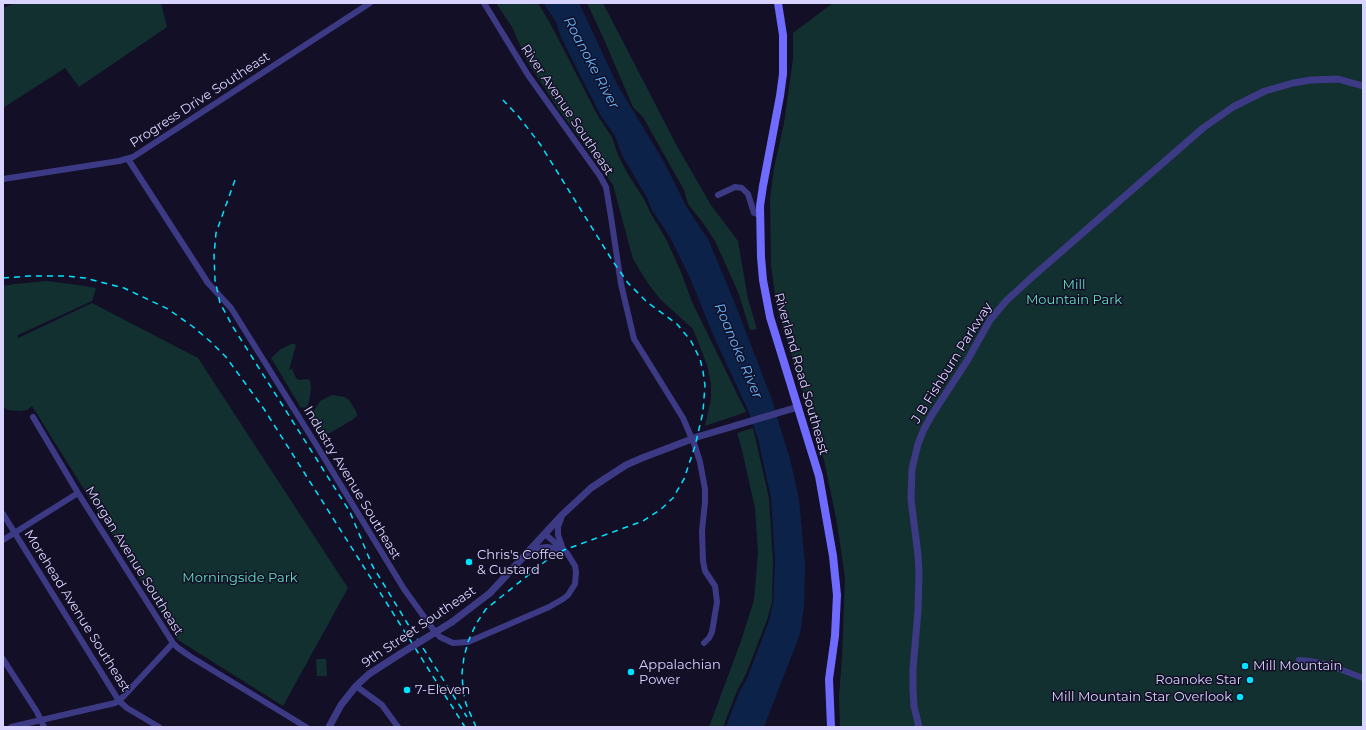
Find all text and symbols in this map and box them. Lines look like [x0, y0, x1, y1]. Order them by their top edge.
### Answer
water label: Roanoke River [560, 14, 622, 112]
street label: River Avenue Southeast [517, 42, 617, 178]
street label: Progress Drive Southeast [127, 49, 273, 151]
park label: Mill Mountain Park [1026, 277, 1122, 308]
street label: Riverland Road Southeast [770, 291, 832, 457]
street label: J B Fishburn Parkway [908, 300, 996, 426]
water label: Roanoke River [710, 301, 766, 401]
street label: Industry Avenue Southeast [300, 404, 404, 562]
street label: Morgan Avenue Southeast [82, 484, 186, 638]
street label: Morehead Avenue Southeast [21, 527, 133, 695]
place label: Chris's Coffee & Custard [477, 547, 564, 578]
marker: Chris's Coffee & Custard [464, 557, 474, 567]
park label: Morningside Park [182, 570, 298, 586]
street label: 9th Street Southeast [359, 583, 479, 671]
place label: Appalachian Power [639, 657, 721, 688]
place label: Mill Mountain [1253, 658, 1342, 674]
marker: Mill Mountain [1240, 661, 1250, 671]
marker: Appalachian Power [626, 667, 636, 677]
place label: Roanoke Star [1155, 672, 1242, 688]
marker: Roanoke Star [1245, 675, 1255, 685]
place label: 7-Eleven [415, 682, 470, 698]
marker: 7-Eleven [402, 685, 412, 695]
place label: Mill Mountain Star Overlook [1052, 689, 1232, 705]
marker: Mill Mountain Star Overlook [1235, 692, 1245, 702]

